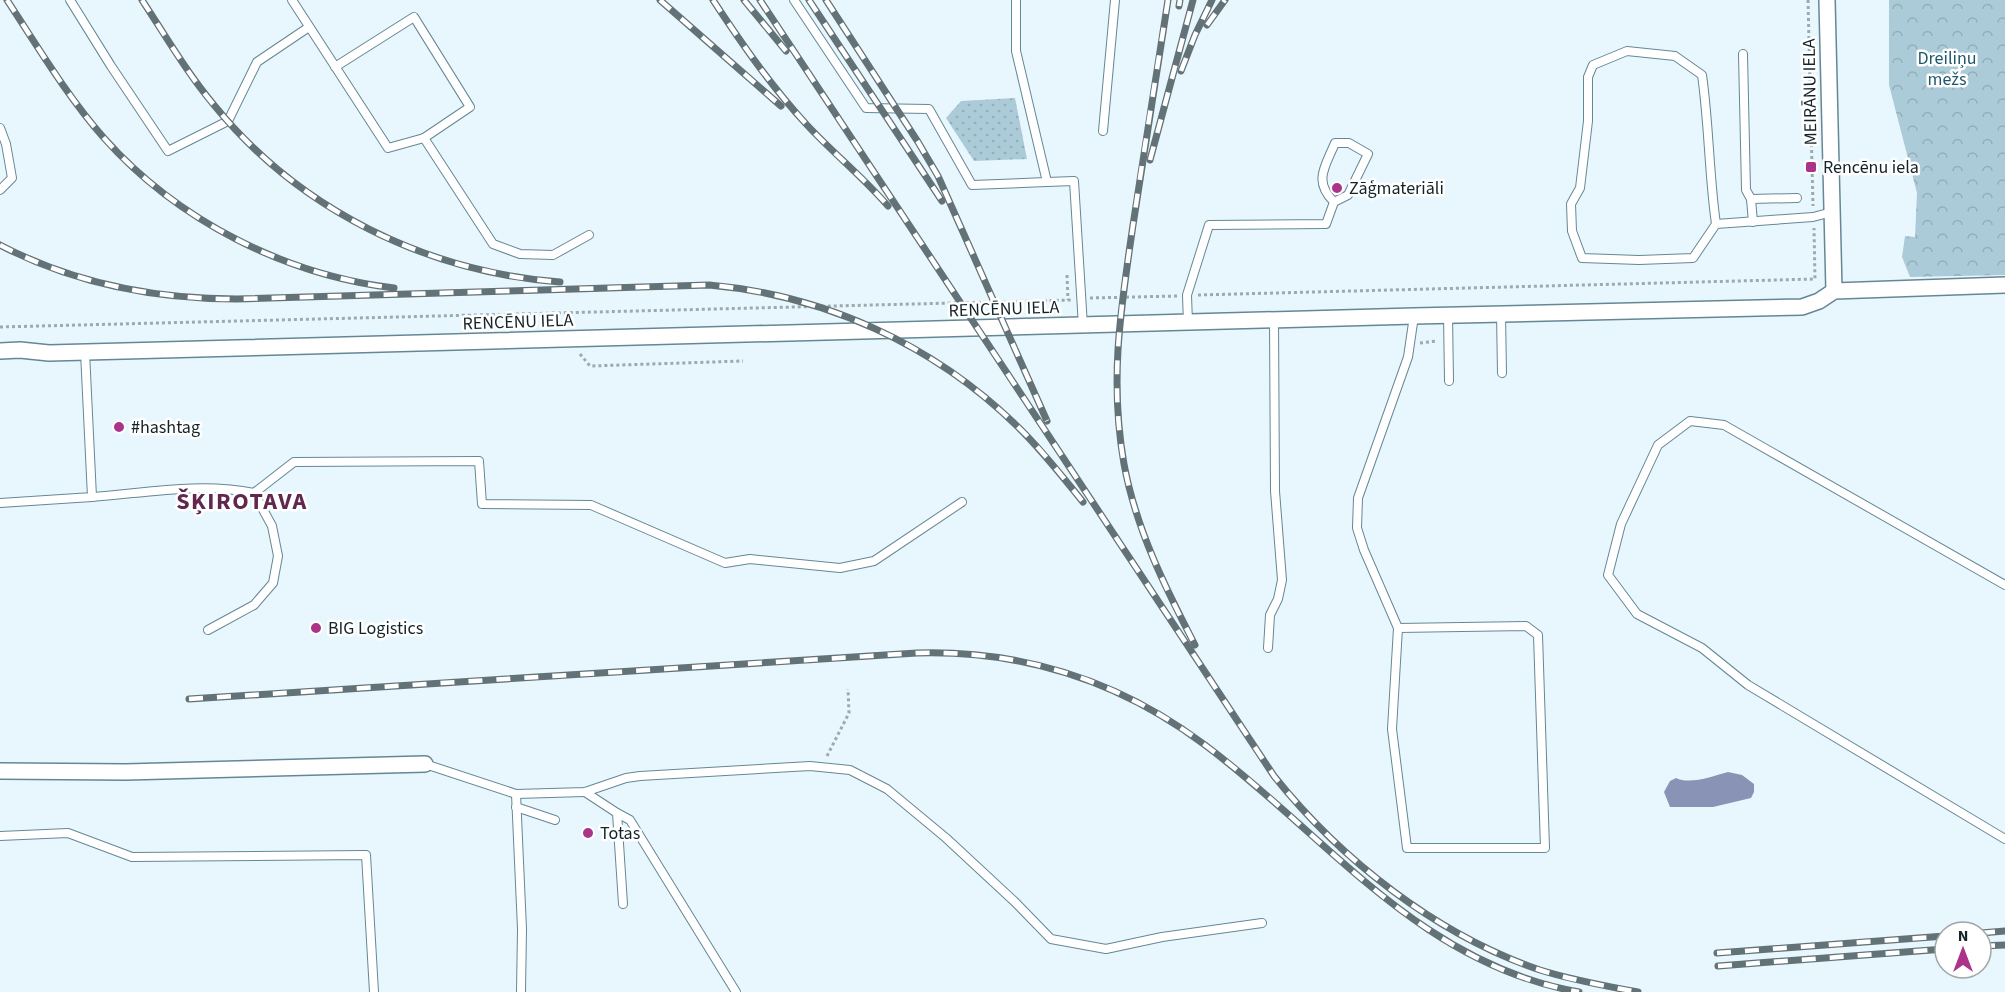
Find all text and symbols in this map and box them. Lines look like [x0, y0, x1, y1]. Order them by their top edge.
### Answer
street label: MEIRĀNU IELA [1797, 38, 1823, 146]
park label: Dreiliņu mežs [1917, 46, 1977, 92]
place label: Rencēnu iela [1823, 155, 1919, 180]
marker: Rencēnu iela [1804, 160, 1818, 174]
place label: Zāģmateriāli [1349, 176, 1444, 201]
marker: Zāģmateriāli [1330, 181, 1344, 195]
street label: RENCĒNU IELA [948, 295, 1060, 323]
street label: RENCĒNU IELA [462, 308, 574, 336]
place label: #hashtag [131, 415, 200, 440]
marker: #hashtag [112, 420, 126, 434]
district label: ŠĶIROTAVA [176, 484, 308, 519]
place label: BIG Logistics [328, 616, 423, 641]
marker: BIG Logistics [309, 621, 323, 635]
place label: Totas [600, 821, 640, 846]
marker: Totas [581, 826, 595, 840]
north arrow [1933, 920, 1993, 980]
text: N [1958, 925, 1968, 947]

